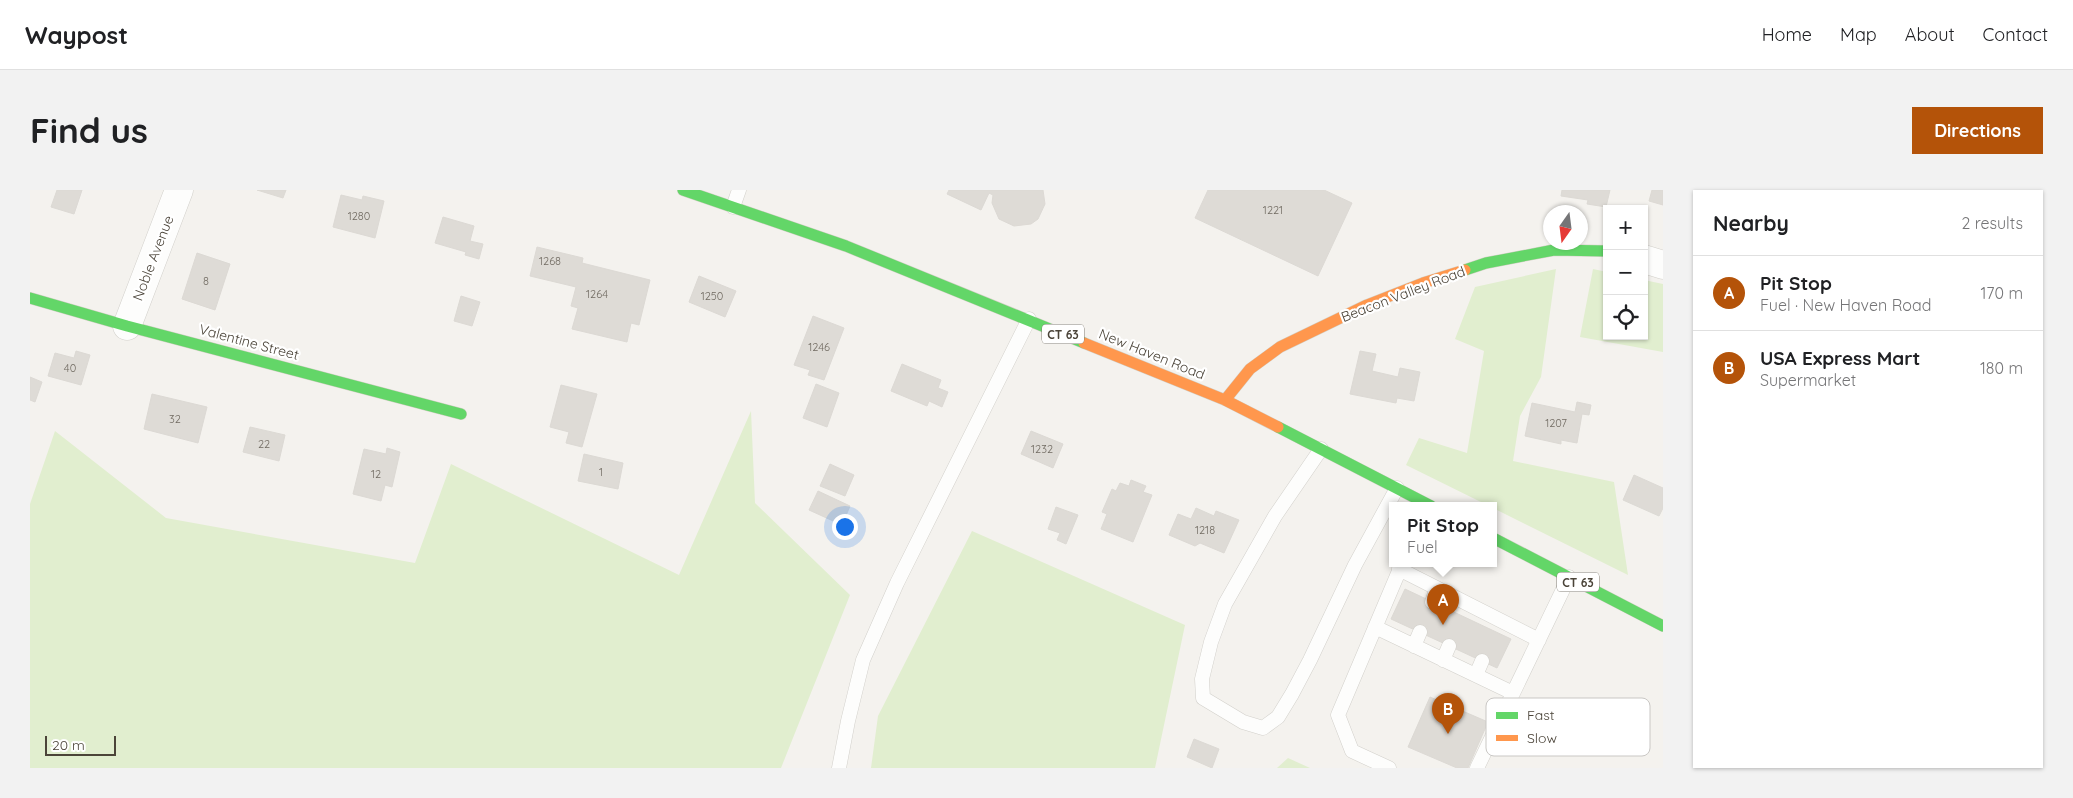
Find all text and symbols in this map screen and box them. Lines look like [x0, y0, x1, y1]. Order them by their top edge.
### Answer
text: Waypost [25, 20, 128, 50]
text: Home [1762, 23, 1812, 46]
text: Map [1840, 23, 1877, 46]
text: About [1905, 23, 1955, 46]
text: Contact [1983, 23, 2048, 46]
button: Directions [1912, 107, 2043, 154]
text: Find us [30, 108, 148, 152]
house number: 1221 [1263, 203, 1283, 217]
north arrow [1543, 205, 1588, 250]
map controls [1603, 205, 1648, 340]
button: + [1603, 205, 1648, 250]
house number: 1280 [348, 209, 370, 223]
text: Nearby [1713, 210, 1789, 236]
street label: Noble Avenue [129, 213, 178, 303]
text: 2 results [1961, 213, 2023, 233]
button: − [1603, 250, 1648, 295]
house number: 1268 [539, 254, 561, 268]
street label: Beacon Valley Road [1338, 262, 1468, 326]
text: Pit Stop [1760, 271, 1832, 295]
house number: 8 [203, 274, 209, 288]
text: A [1724, 283, 1734, 303]
text: 170 m [1980, 283, 2023, 303]
house number: 1264 [586, 287, 608, 301]
house number: 1250 [701, 289, 723, 303]
button: locate [1603, 295, 1648, 340]
text: Fuel · New Haven Road [1760, 295, 1931, 315]
street label: Valentine Street [197, 320, 301, 364]
road number: CT 63 [1042, 324, 1084, 344]
street label: New Haven Road [1096, 325, 1208, 383]
house number: 1246 [808, 340, 830, 354]
text: USA Express Mart [1760, 346, 1920, 370]
text: B [1724, 358, 1734, 378]
text: 180 m [1980, 358, 2023, 378]
house number: 40 [64, 361, 76, 375]
text: Supermarket [1760, 370, 1856, 390]
house number: 32 [169, 412, 181, 426]
house number: 1207 [1545, 416, 1567, 430]
house number: 22 [258, 437, 270, 451]
house number: 1232 [1031, 442, 1053, 456]
house number: 1 [599, 465, 603, 479]
house number: 12 [371, 467, 381, 481]
popup [1389, 502, 1497, 567]
text: Pit Stop [1407, 513, 1479, 537]
your location [832, 514, 858, 540]
house number: 1218 [1195, 523, 1215, 537]
text: Fuel [1407, 537, 1438, 557]
road number: CT 63 [1557, 572, 1599, 592]
pin: A [1427, 584, 1459, 625]
pin: B [1432, 693, 1464, 734]
legend [1486, 698, 1650, 756]
text: Fast [1527, 706, 1555, 724]
text: Slow [1527, 729, 1557, 747]
scale bar [45, 733, 116, 756]
text: 20 m [52, 736, 85, 754]

